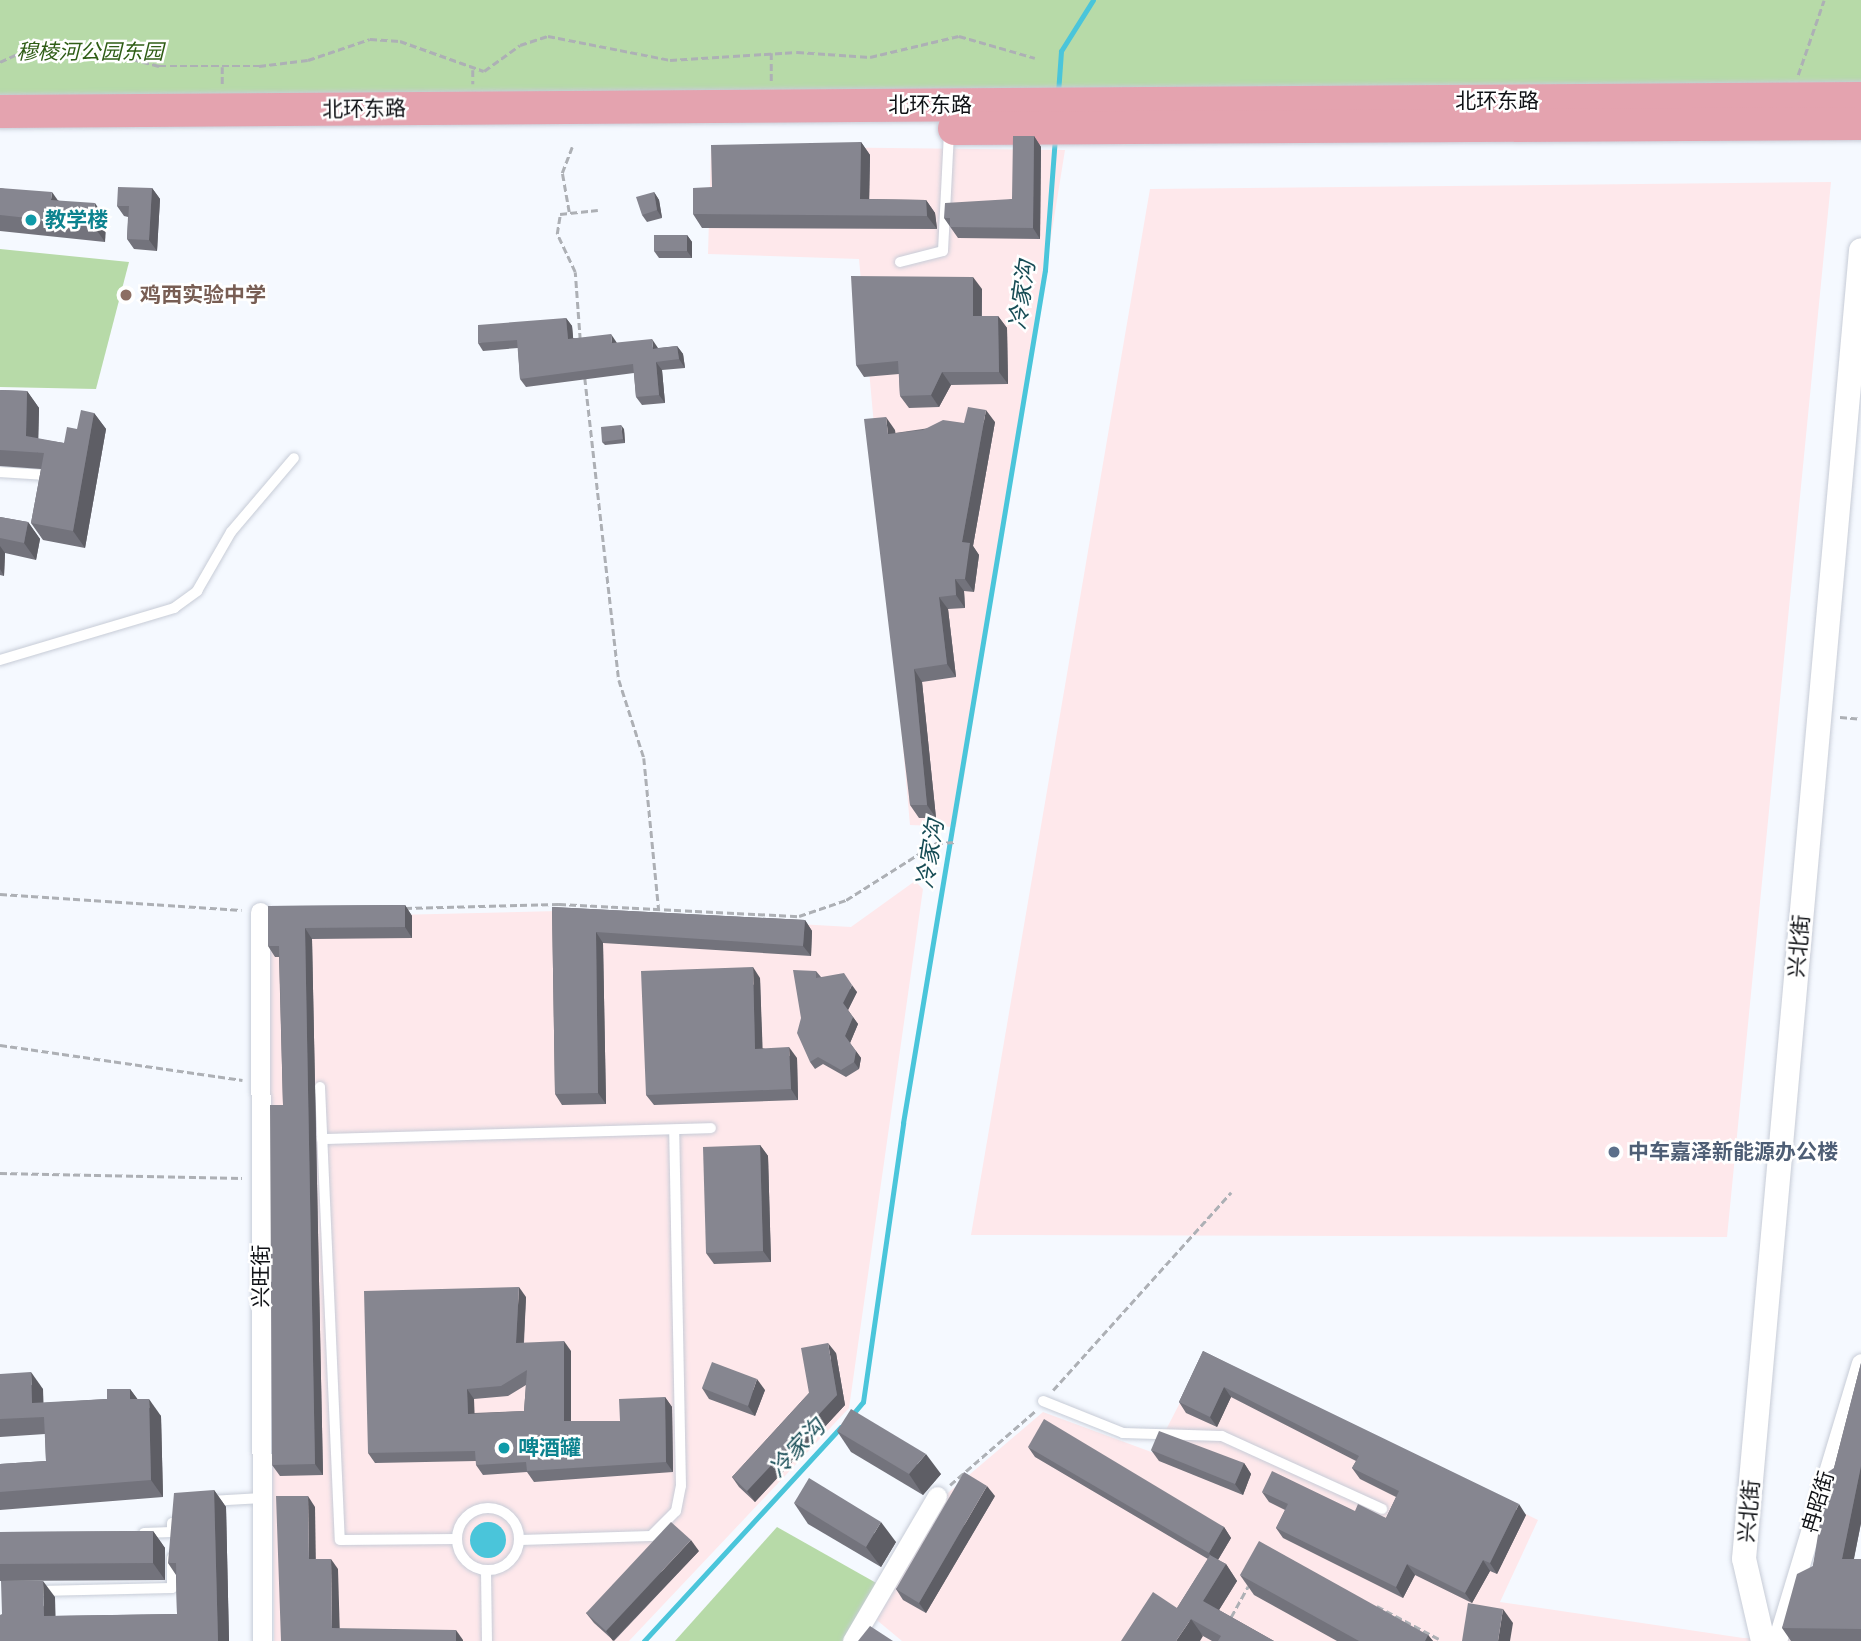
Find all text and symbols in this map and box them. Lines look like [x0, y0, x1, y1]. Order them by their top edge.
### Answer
park label: 穆棱河公园东园 [17, 39, 163, 65]
street label: 北环东路 [1455, 88, 1539, 114]
street label: 北环东路 [888, 92, 972, 118]
street label: 北环东路 [322, 96, 406, 122]
place label: 教学楼 [45, 207, 108, 233]
marker: 教学楼 [23, 212, 39, 228]
water label: 冷家沟 [1004, 259, 1040, 331]
place label: 鸡西实验中学 [140, 282, 266, 308]
marker: 鸡西实验中学 [118, 287, 134, 303]
water label: 冷家沟 [911, 818, 949, 890]
street label: 兴北街 [1784, 914, 1814, 978]
place label: 中车嘉泽新能源办公楼 [1628, 1139, 1838, 1165]
marker: 中车嘉泽新能源办公楼 [1606, 1144, 1622, 1160]
street label: 兴旺街 [248, 1245, 274, 1307]
water label: 冷家沟 [763, 1413, 831, 1483]
place label: 啤酒罐 [518, 1435, 581, 1461]
marker: 啤酒罐 [496, 1440, 512, 1456]
street label: 冉昭街 [1797, 1468, 1839, 1536]
street label: 兴北街 [1734, 1479, 1764, 1543]

